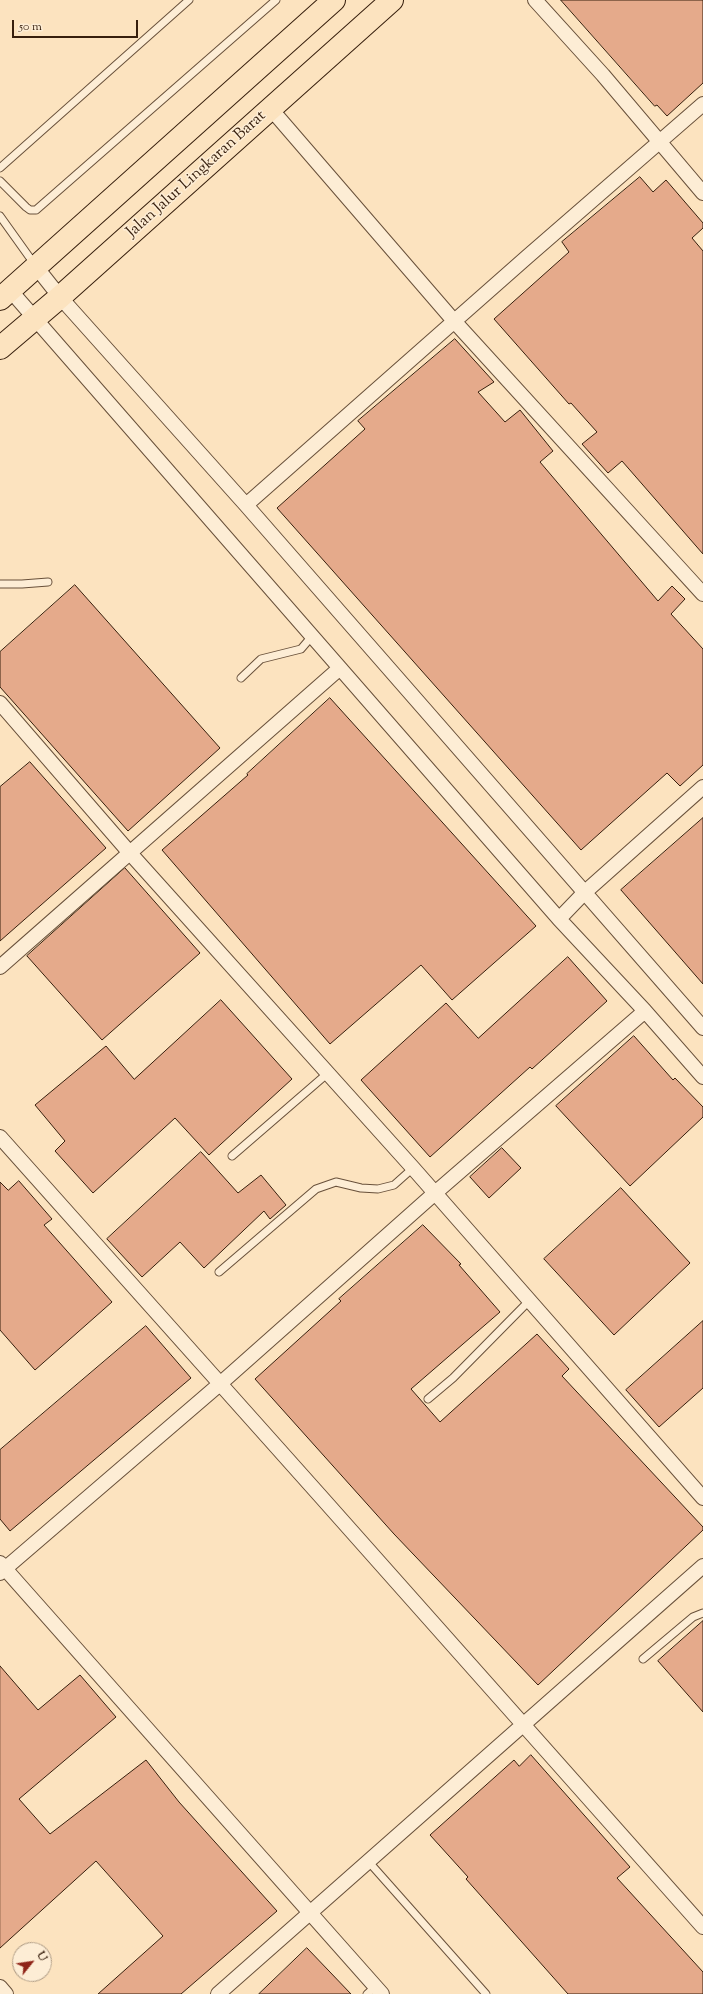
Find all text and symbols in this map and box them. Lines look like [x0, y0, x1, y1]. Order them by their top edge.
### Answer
scale bar [14, 12, 140, 38]
text: 50 m [19, 18, 42, 36]
street label: Jalan Jalur Lingkaran Barat [123, 107, 271, 243]
north arrow [12, 1942, 52, 1982]
text: U [32, 1949, 51, 1964]

